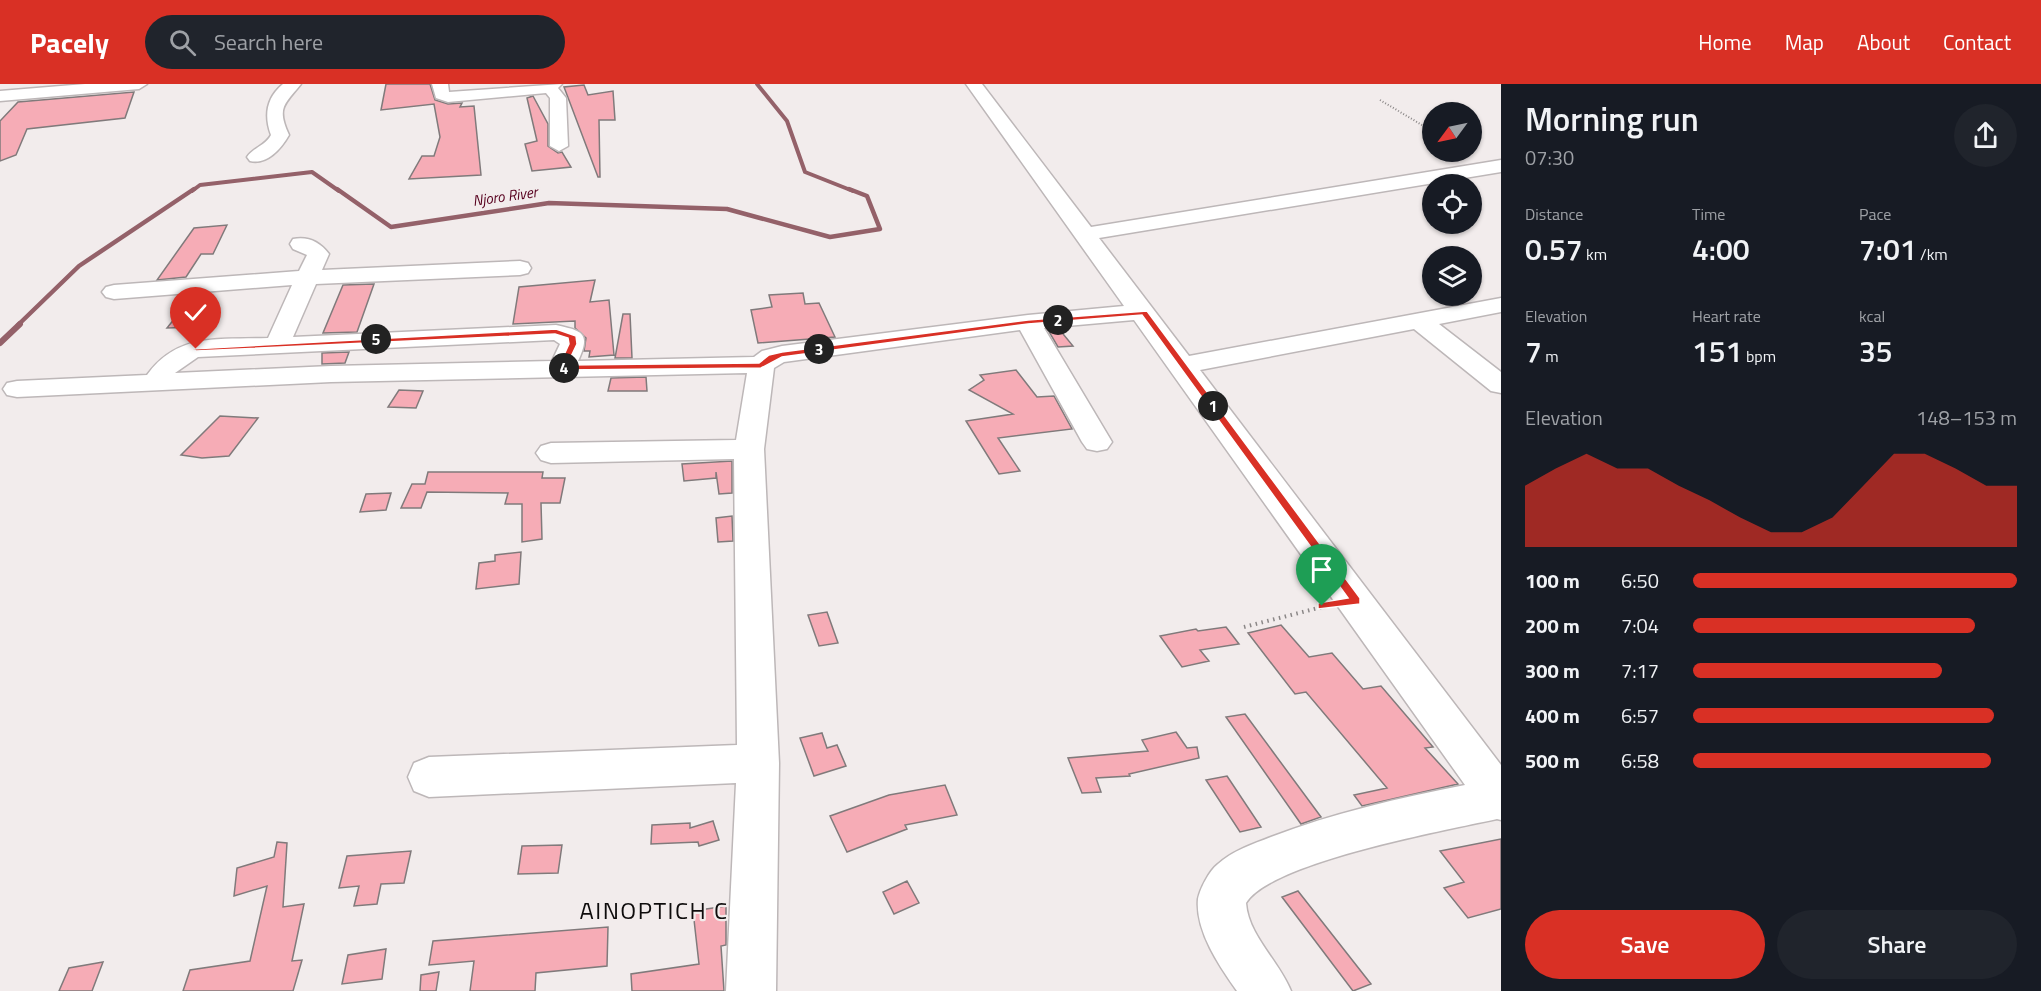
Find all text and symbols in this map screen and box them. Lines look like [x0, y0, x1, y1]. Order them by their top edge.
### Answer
search box [145, 15, 565, 69]
text: Pacely [30, 21, 109, 64]
text: Search here [214, 25, 323, 59]
icon: search [166, 26, 199, 59]
text: Home [1698, 26, 1752, 58]
text: Map [1785, 26, 1824, 58]
text: About [1857, 26, 1910, 58]
text: Contact [1943, 26, 2011, 58]
text: Morning run [1525, 94, 1699, 144]
north arrow [1422, 102, 1482, 162]
map controls [1422, 102, 1482, 306]
button: share [1954, 104, 2017, 167]
text: 07:30 [1525, 142, 1574, 173]
button: locate [1422, 174, 1482, 234]
water label: Njoro River [471, 180, 541, 212]
text: Distance [1525, 202, 1583, 226]
text: Time [1692, 202, 1725, 226]
text: Pace [1859, 202, 1891, 226]
text: 0.57 [1525, 226, 1583, 272]
text: 4:00 [1692, 226, 1750, 272]
text: 7:01 [1859, 226, 1917, 272]
text: km [1583, 242, 1607, 266]
text: /km [1917, 242, 1948, 266]
button: layers [1422, 246, 1482, 306]
pin [170, 287, 221, 349]
icon: check [179, 296, 212, 329]
text: Elevation [1525, 304, 1587, 328]
text: Heart rate [1692, 304, 1761, 328]
text: kcal [1859, 304, 1885, 328]
pin: 2 [1043, 305, 1073, 335]
text: 2 [1054, 308, 1062, 332]
pin: 5 [361, 324, 391, 354]
text: 5 [372, 327, 380, 351]
text: 7 [1525, 328, 1542, 374]
text: 151 [1692, 328, 1742, 374]
text: 35 [1859, 328, 1893, 374]
pin: 3 [804, 334, 834, 364]
text: 3 [815, 337, 823, 361]
text: m [1542, 344, 1559, 368]
text: bpm [1742, 344, 1776, 368]
pin: 4 [549, 353, 579, 383]
text: 4 [560, 356, 568, 380]
pin: 1 [1198, 391, 1228, 421]
text: 1 [1209, 394, 1217, 418]
text: Elevation [1525, 402, 1603, 433]
text: 148–153 m [1916, 402, 2017, 433]
pin [1296, 544, 1347, 606]
icon: arrive [1305, 553, 1338, 586]
text: 100 m [1525, 565, 1580, 596]
text: 6:50 [1621, 565, 1659, 596]
text: 200 m [1525, 610, 1580, 641]
text: 7:04 [1621, 610, 1659, 641]
text: 300 m [1525, 655, 1580, 686]
text: 7:17 [1621, 655, 1659, 686]
text: 400 m [1525, 700, 1580, 731]
text: 6:57 [1621, 700, 1659, 731]
text: 500 m [1525, 745, 1580, 776]
text: 6:58 [1621, 745, 1659, 776]
district label: AINOPTICH C [579, 892, 729, 928]
button: Save [1525, 910, 1765, 979]
button: Share [1777, 910, 2017, 979]

